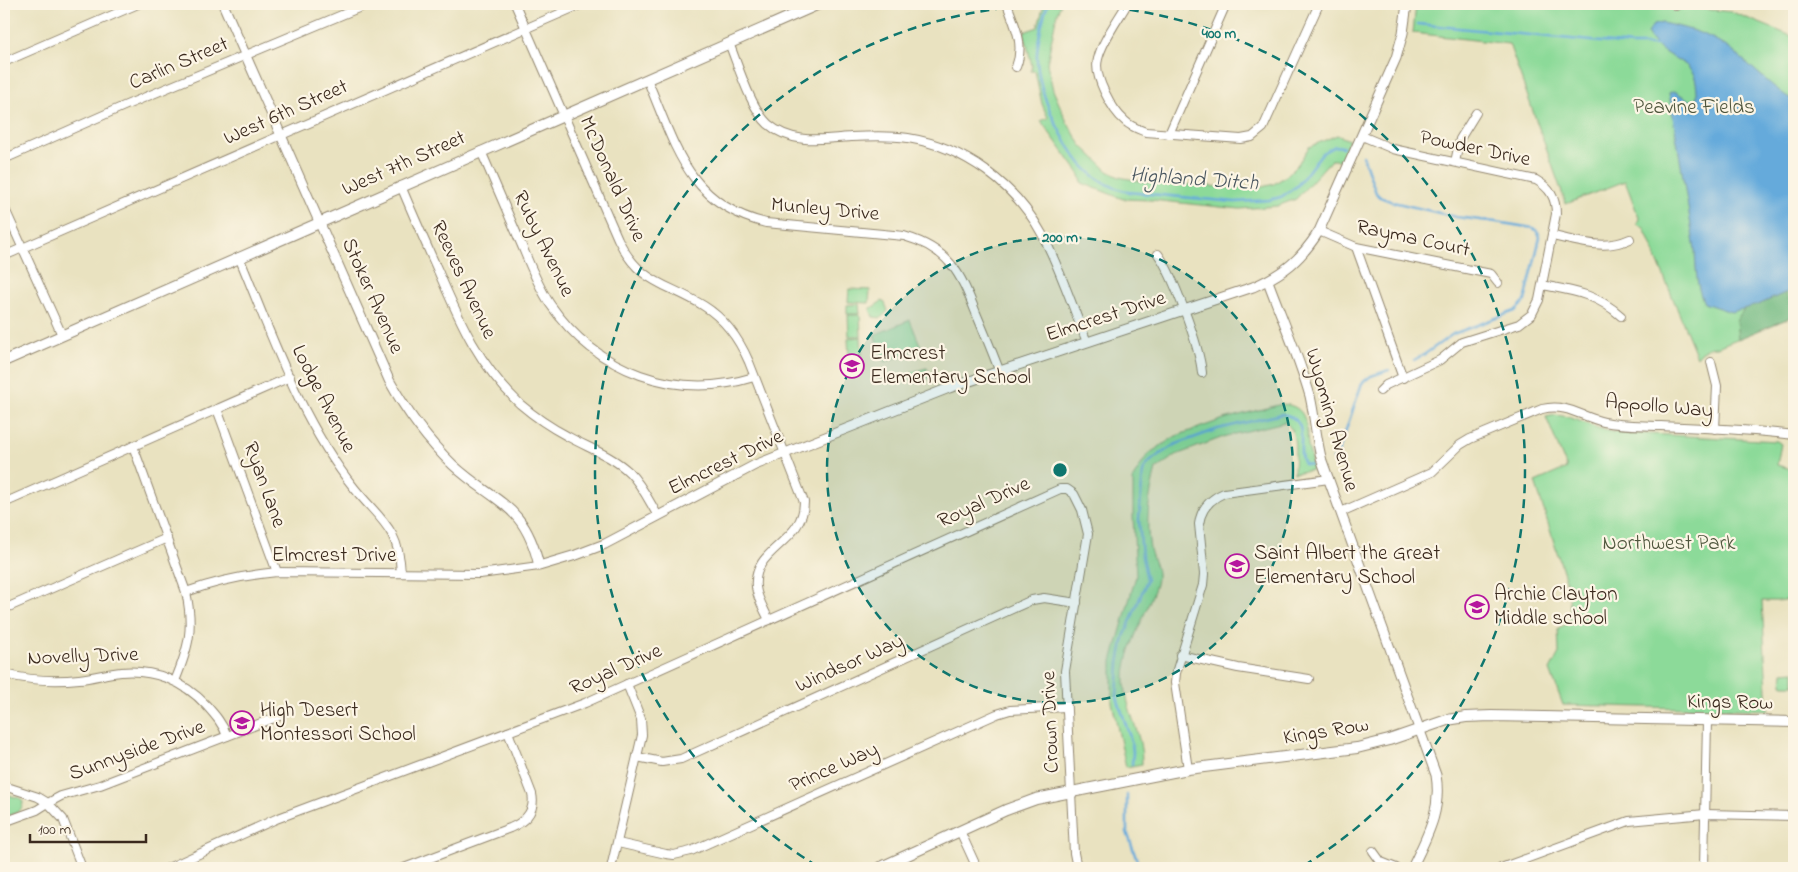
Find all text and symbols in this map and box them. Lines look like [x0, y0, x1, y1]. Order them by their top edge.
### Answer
text: 400 m [1201, 23, 1237, 45]
street label: Carlin Street [125, 30, 233, 98]
street label: West 6th Street [219, 72, 353, 154]
park label: Peavine Fields [1633, 93, 1755, 123]
street label: McDonald Drive [571, 111, 653, 247]
street label: West 7th Street [337, 123, 471, 205]
street label: Powder Drive [1417, 123, 1534, 175]
water label: Highland Ditch [1129, 160, 1260, 200]
street label: Ruby Avenue [503, 186, 582, 303]
street label: Munley Drive [769, 190, 881, 232]
street label: Rayma Court [1353, 212, 1473, 268]
street label: Reeves Avenue [423, 216, 504, 345]
text: 200 m [1041, 227, 1078, 249]
street label: Stoker Avenue [333, 233, 411, 359]
street label: Elmcrest Drive [1042, 283, 1170, 351]
place label: Elmcrest Elementary School [870, 339, 1031, 395]
street label: Lodge Avenue [281, 340, 363, 460]
street label: Wyoming Avenue [1294, 345, 1366, 496]
school or university icon: Elmcrest Elementary School [839, 353, 865, 379]
street label: Appollo Way [1603, 387, 1714, 429]
street label: Elmcrest Drive [663, 422, 789, 504]
street label: Ryan Lane [233, 438, 294, 533]
centre of rings [1051, 461, 1069, 479]
street label: Royal Drive [933, 469, 1036, 538]
park label: Northwest Park [1603, 529, 1736, 559]
place label: Saint Albert the Great Elementary School [1254, 539, 1440, 595]
street label: Elmcrest Drive [272, 541, 397, 571]
school or university icon: Saint Albert the Great Elementary School [1224, 553, 1250, 579]
place label: Archie Clayton Middle school [1494, 580, 1618, 634]
school or university icon: Archie Clayton Middle school [1464, 594, 1490, 620]
street label: Windsor Way [791, 627, 910, 703]
street label: Royal Drive [565, 636, 668, 705]
street label: Novelly Drive [27, 640, 140, 676]
street label: Crown Drive [1034, 670, 1068, 774]
street label: Kings Row [1687, 687, 1773, 721]
place label: High Desert Montessori School [260, 696, 416, 750]
school or university icon: High Desert Montessori School [229, 710, 255, 736]
street label: Kings Row [1281, 710, 1371, 756]
street label: Sunnyside Drive [65, 712, 210, 791]
street label: Prince Way [785, 735, 884, 803]
scale bar [30, 812, 146, 844]
text: 100 m [38, 819, 71, 841]

